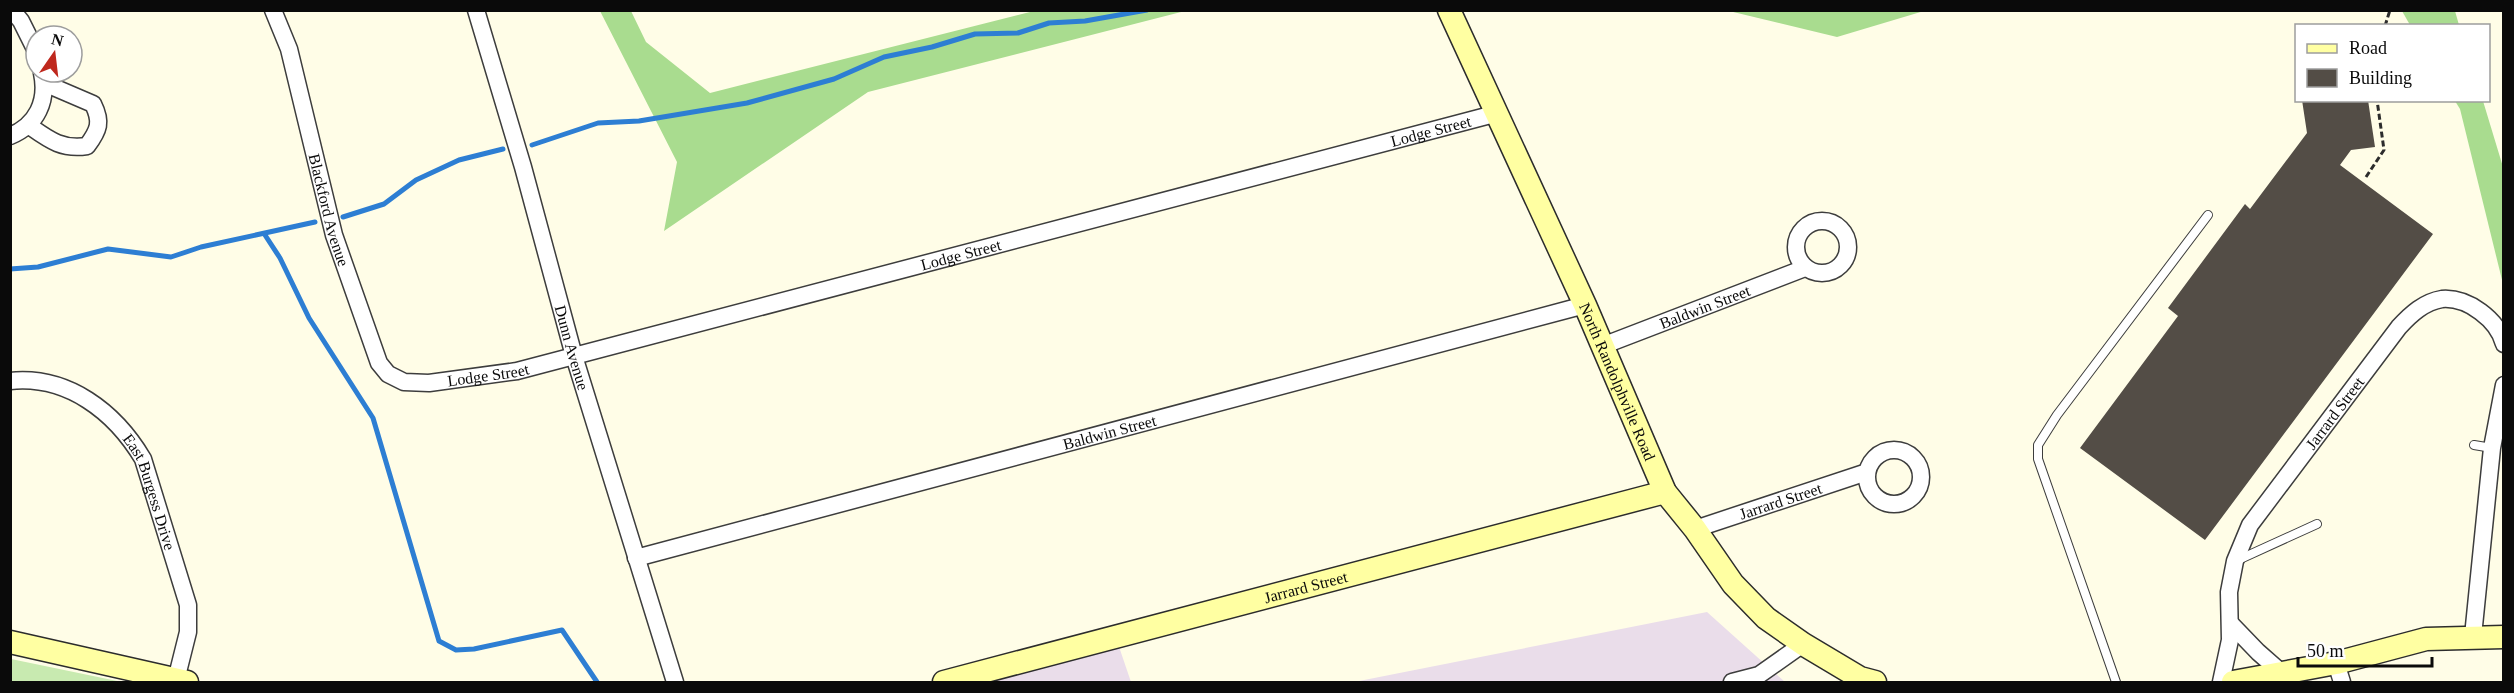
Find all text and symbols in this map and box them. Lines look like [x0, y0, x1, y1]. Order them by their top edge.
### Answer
north arrow [24, 24, 84, 84]
legend [2295, 24, 2490, 102]
text: N [50, 30, 66, 50]
text: Road [2349, 38, 2387, 58]
text: Building [2349, 68, 2412, 88]
street label: Lodge Street [1389, 112, 1473, 149]
street label: Blackford Avenue [306, 152, 353, 268]
street label: Lodge Street [919, 235, 1003, 273]
street label: Baldwin Street [1657, 281, 1753, 332]
street label: North Randolphville Road [1576, 300, 1659, 463]
street label: Dunn Avenue [552, 303, 592, 392]
street label: Lodge Street [446, 360, 531, 389]
street label: Jarrard Street [2302, 373, 2367, 452]
street label: Baldwin Street [1061, 411, 1158, 452]
street label: East Burgess Drive [120, 430, 179, 552]
street label: Jarrard Street [1737, 479, 1824, 522]
street label: Jarrard Street [1262, 567, 1350, 606]
scale bar [2298, 630, 2432, 668]
text: 50 m [2307, 641, 2344, 661]

